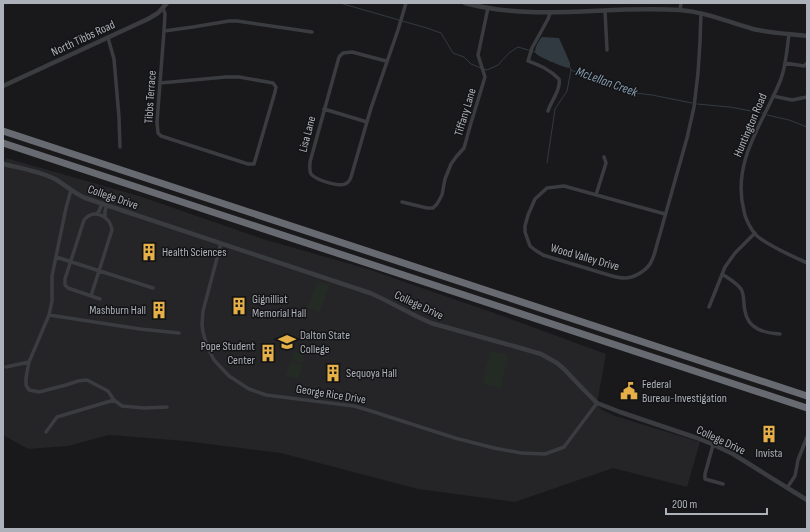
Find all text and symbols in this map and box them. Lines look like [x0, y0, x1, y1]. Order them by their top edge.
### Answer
street label: North Tibbs Road [49, 17, 117, 60]
water label: McLellan Creek [574, 63, 641, 101]
street label: Tibbs Terrace [141, 70, 160, 124]
street label: Tiffany Lane [451, 86, 480, 138]
street label: Huntington Road [730, 91, 771, 159]
street label: Lisa Lane [296, 114, 319, 154]
street label: College Drive [86, 182, 140, 213]
street label: Wood Valley Drive [549, 241, 621, 274]
building icon: Health Sciences [139, 242, 159, 262]
place label: Health Sciences [162, 245, 227, 260]
street label: College Drive [392, 288, 446, 323]
place label: Gignilliat Memorial Hall [252, 292, 306, 321]
building icon: Gignilliat Memorial Hall [229, 296, 249, 316]
building icon: Mashburn Hall [149, 300, 169, 320]
place label: Mashburn Hall [89, 303, 146, 318]
place label: Dalton State College [300, 328, 350, 357]
school or university icon: Dalton State College [277, 332, 297, 352]
place label: Pope Student Center [201, 339, 256, 368]
building icon: Pope Student Center [258, 343, 278, 363]
building icon: Sequoya Hall [323, 363, 343, 383]
place label: Sequoya Hall [346, 366, 397, 381]
place label: Federal Bureau-Investigation [642, 377, 727, 406]
public building icon: Federal Bureau-Investigation [619, 381, 639, 401]
street label: George Rice Drive [295, 382, 367, 407]
street label: College Drive [694, 423, 748, 458]
building icon: Invista [759, 424, 779, 444]
place label: Invista [756, 446, 783, 461]
scale bar [666, 490, 767, 516]
text: 200 m [672, 497, 698, 512]

